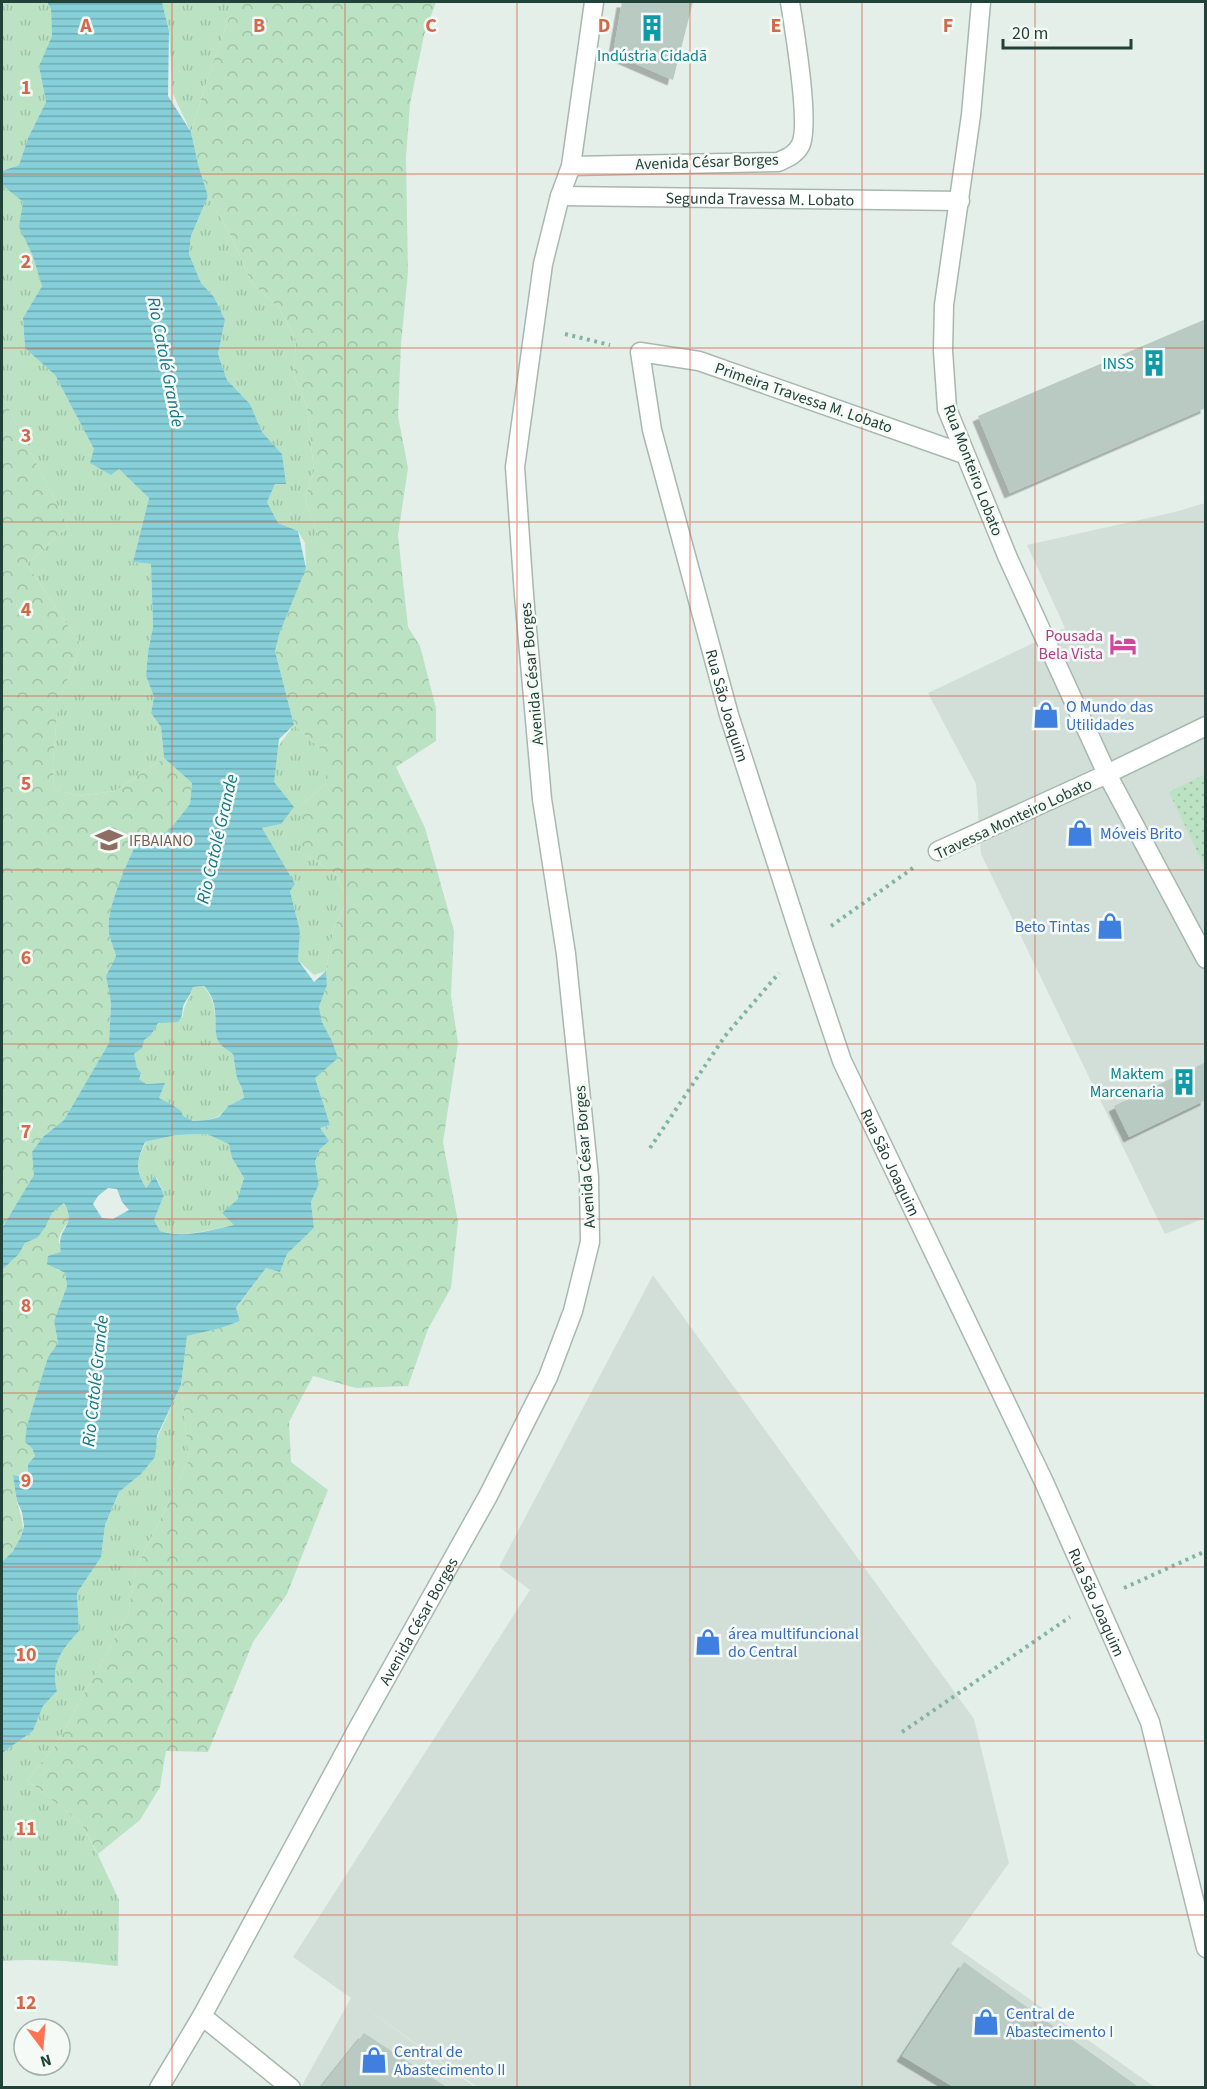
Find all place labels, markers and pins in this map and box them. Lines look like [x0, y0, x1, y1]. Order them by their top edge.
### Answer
building icon: Indústria Cidadã [637, 13, 667, 43]
place label: Indústria Cidadã [597, 45, 707, 67]
building icon: INSS [1139, 348, 1169, 378]
place label: INSS [1103, 353, 1134, 375]
place label: Pousada Bela Vista [1039, 625, 1103, 665]
hotel icon: Pousada Bela Vista [1108, 629, 1138, 659]
place label: O Mundo das Utilidades [1066, 696, 1154, 736]
shop icon: O Mundo das Utilidades [1031, 700, 1061, 730]
shop icon: Móveis Brito [1065, 818, 1095, 848]
place label: Móveis Brito [1100, 823, 1182, 845]
school or university icon: IFBAIANO [94, 825, 124, 855]
place label: IFBAIANO [129, 830, 193, 852]
shop icon: Beto Tintas [1095, 911, 1125, 941]
place label: Beto Tintas [1015, 916, 1090, 938]
place label: Maktem Marcenaria [1090, 1063, 1164, 1103]
building icon: Maktem Marcenaria [1169, 1067, 1199, 1097]
place label: área multifuncional do Central [728, 1623, 859, 1663]
shop icon: área multifuncional do Central [693, 1627, 723, 1657]
place label: Central de Abastecimento I [1006, 2003, 1113, 2043]
shop icon: Central de Abastecimento I [971, 2007, 1001, 2037]
place label: Central de Abastecimento II [394, 2041, 506, 2081]
shop icon: Central de Abastecimento II [359, 2045, 389, 2075]

